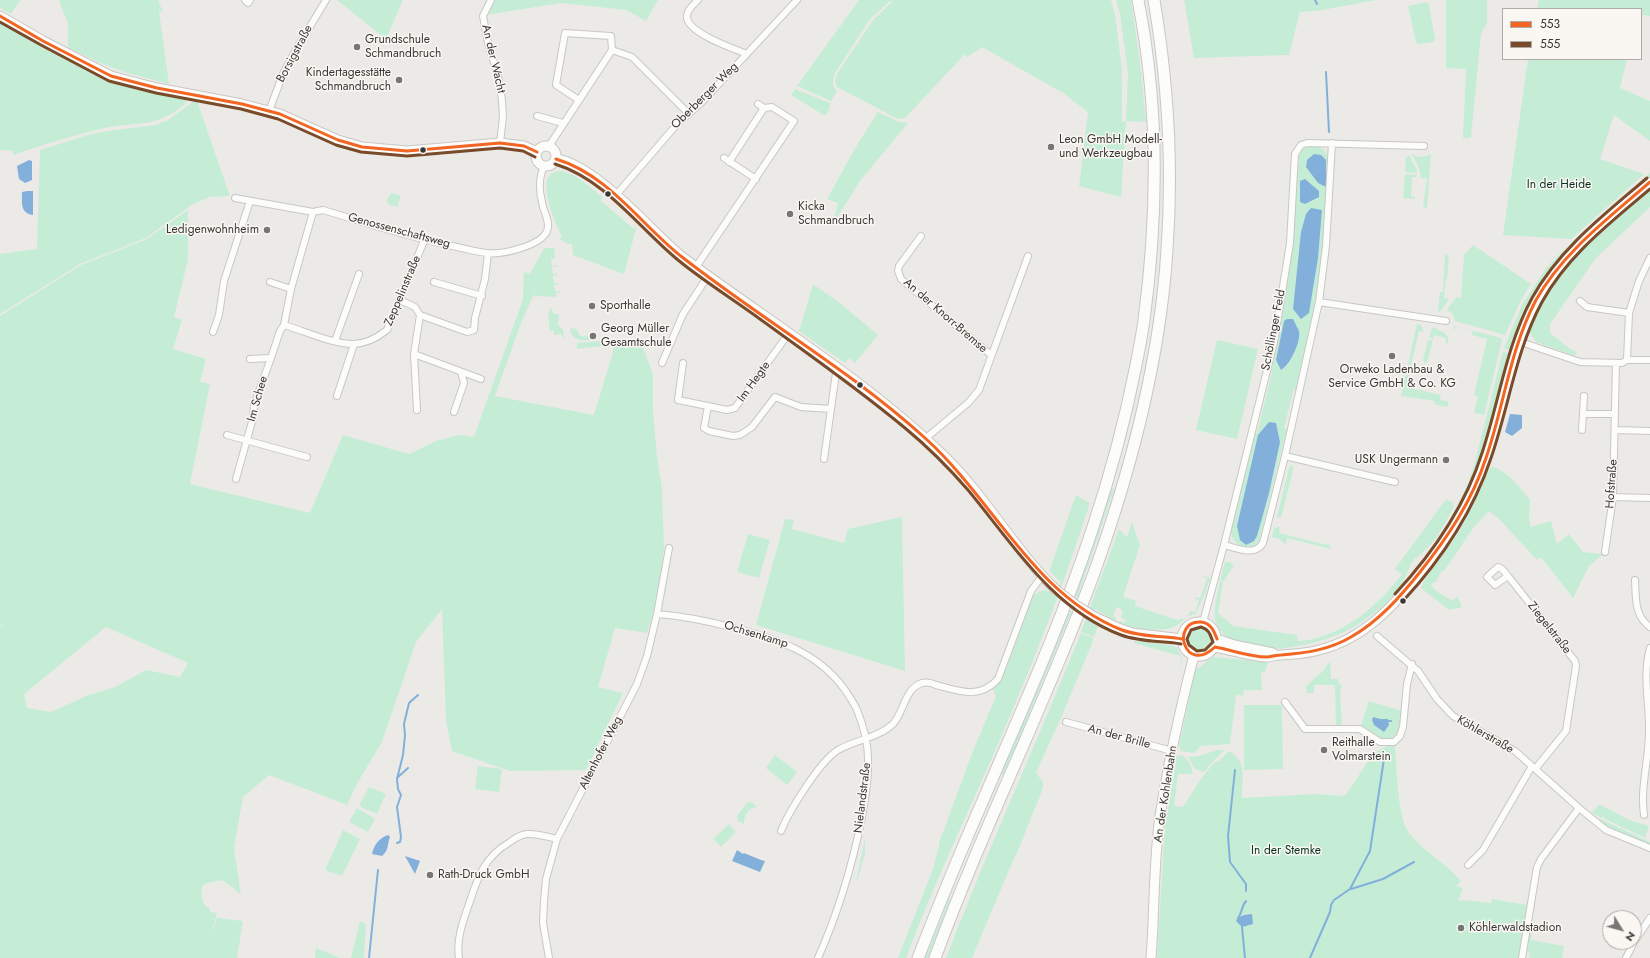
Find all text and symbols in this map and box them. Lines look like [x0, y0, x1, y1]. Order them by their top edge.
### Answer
legend [1502, 8, 1642, 60]
text: 553 [1540, 15, 1560, 33]
street label: Borsigstraße [274, 23, 316, 85]
street label: An der Wacht [478, 23, 508, 95]
place label: Grundschule Schmandbruch [365, 33, 441, 61]
text: 555 [1540, 35, 1560, 53]
marker: Grundschule Schmandbruch [352, 42, 362, 52]
street label: Oberberger Weg [669, 60, 741, 132]
place label: Kindertagesstätte Schmandbruch [306, 66, 391, 94]
marker: Kindertagesstätte Schmandbruch [394, 75, 404, 85]
place label: Leon GmbH Modell- und Werkzeugbau [1059, 133, 1162, 161]
marker: Leon GmbH Modell- und Werkzeugbau [1046, 142, 1056, 152]
unlabelled marker [418, 145, 428, 155]
park label: In der Heide [1527, 178, 1591, 192]
unlabelled marker [603, 189, 613, 199]
place label: Kicka Schmandbruch [798, 200, 874, 228]
marker: Kicka Schmandbruch [785, 209, 795, 219]
street label: Genossenschaftsweg [346, 210, 452, 252]
place label: Ledigenwohnheim [166, 223, 259, 237]
marker: Ledigenwohnheim [262, 225, 272, 235]
street label: Zeppelinstraße [382, 254, 424, 328]
street label: An der Knorr-Bremse [900, 276, 990, 356]
street label: Schöllinger Feld [1259, 288, 1289, 372]
place label: Sporthalle [600, 299, 651, 313]
marker: Sporthalle [587, 301, 597, 311]
place label: Georg Müller Gesamtschule [601, 322, 671, 350]
marker: Georg Müller Gesamtschule [588, 331, 598, 341]
marker: Orweko Ladenbau & Service GmbH & Co. KG [1387, 351, 1397, 361]
street label: Im Hegte [734, 359, 774, 405]
place label: Orweko Ladenbau & Service GmbH & Co. KG [1328, 363, 1456, 391]
street label: Im Schee [245, 374, 271, 424]
unlabelled marker [855, 380, 865, 390]
place label: USK Ungermann [1355, 453, 1438, 467]
marker: USK Ungermann [1441, 455, 1451, 465]
street label: Hofstraße [1603, 459, 1621, 509]
unlabelled marker [1398, 596, 1408, 606]
street label: Ziegelstraße [1524, 599, 1574, 657]
street label: Ochsenkamp [722, 618, 790, 652]
street label: Köhlerstraße [1454, 713, 1516, 757]
street label: Altenhofer Weg [576, 714, 626, 792]
street label: An der Brille [1086, 722, 1152, 752]
place label: Reithalle Volmarstein [1332, 736, 1391, 764]
street label: An der Kohlenbahn [1151, 744, 1181, 844]
marker: Reithalle Volmarstein [1319, 745, 1329, 755]
street label: Nielandstraße [852, 762, 874, 834]
park label: In der Stemke [1251, 844, 1321, 858]
place label: Rath-Druck GmbH [438, 868, 529, 882]
marker: Rath-Druck GmbH [425, 870, 435, 880]
north arrow [1602, 910, 1642, 950]
place label: Köhlerwaldstadion [1469, 921, 1562, 935]
marker: Köhlerwaldstadion [1456, 923, 1466, 933]
text: N [1622, 928, 1640, 945]

